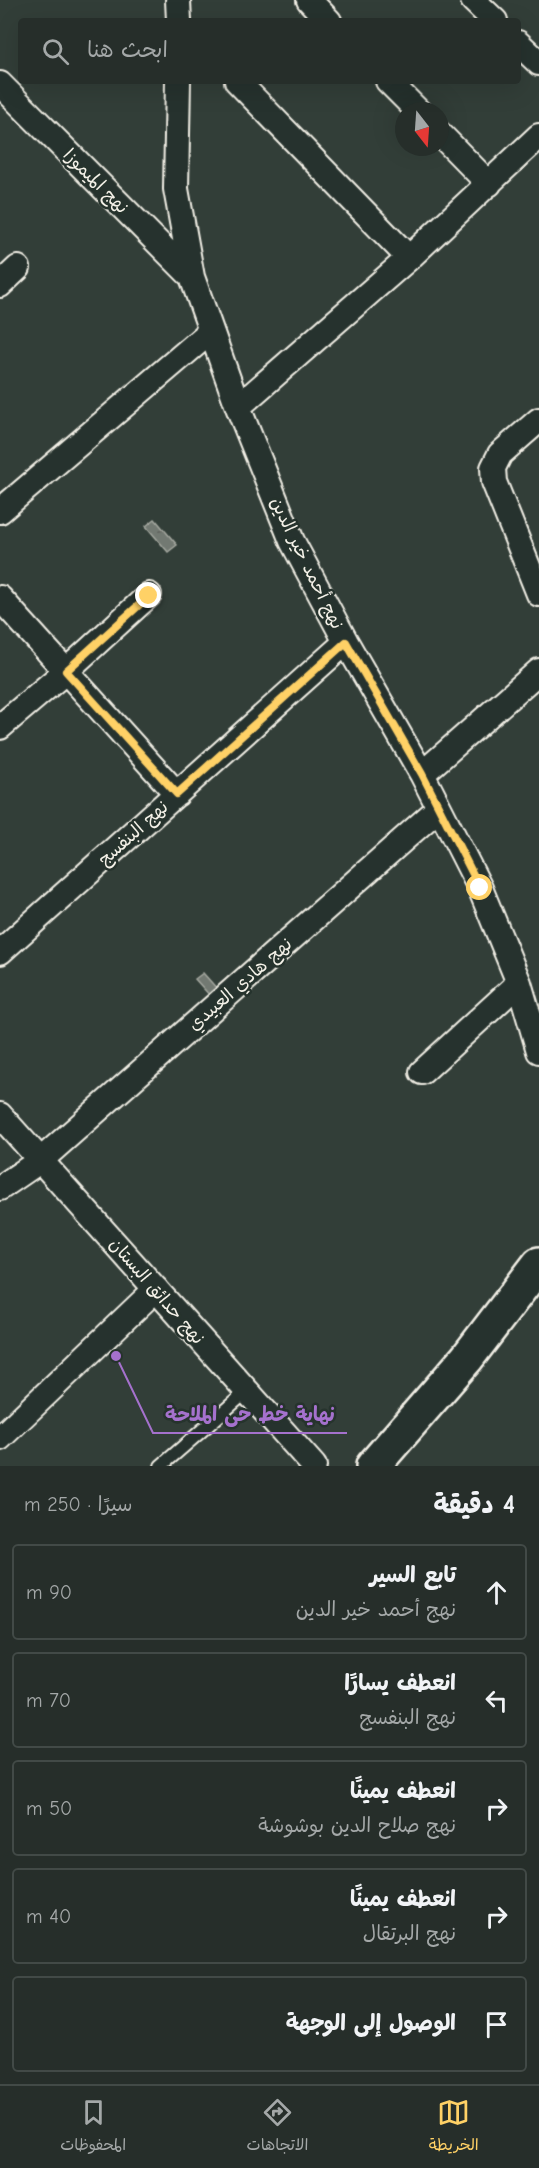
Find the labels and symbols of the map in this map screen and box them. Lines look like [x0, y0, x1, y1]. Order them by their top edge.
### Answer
north arrow [395, 102, 449, 156]
street label: نهج الميموزا [58, 145, 132, 219]
street label: نهج أحمد خير الدين [265, 494, 348, 633]
route end [135, 582, 161, 608]
street label: نهج البنفسج [94, 797, 173, 871]
route start [466, 874, 492, 900]
street label: نهج هادي العبيدي [184, 934, 298, 1037]
street label: نهج حدائق البستان [104, 1234, 209, 1349]
callout: نهاية خط حى الملاحة [153, 1395, 347, 1433]
text: نهاية خط حى الملاحة [165, 1403, 335, 1427]

